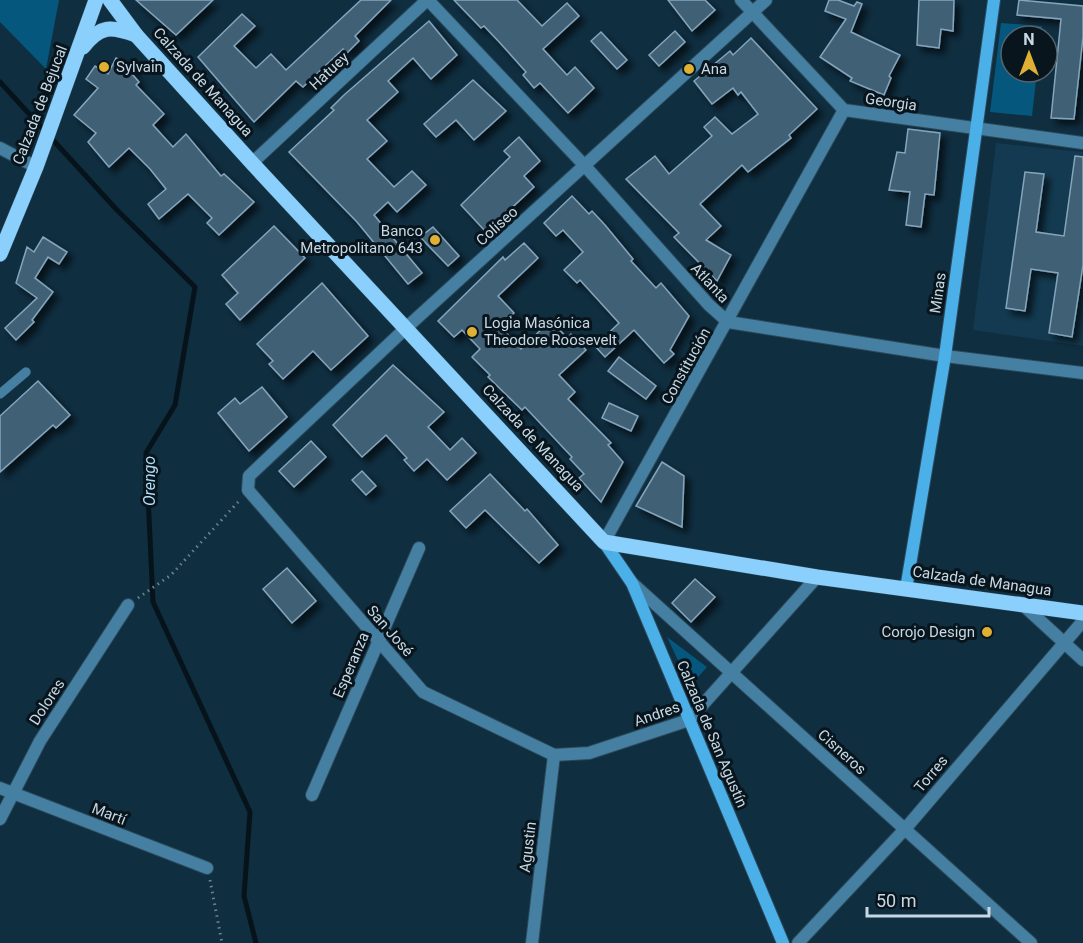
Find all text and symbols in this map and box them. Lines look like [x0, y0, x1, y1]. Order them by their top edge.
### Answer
street label: Calzada de Managua [149, 24, 257, 140]
north arrow [999, 24, 1059, 84]
text: N [1023, 30, 1035, 49]
street label: Calzada de Bejucal [9, 43, 71, 167]
street label: Hatuey [306, 48, 352, 94]
place label: Sylvain [116, 58, 163, 76]
marker: Sylvain [97, 60, 111, 74]
place label: Ana [701, 60, 727, 78]
marker: Ana [682, 62, 696, 76]
street label: Georgia [864, 89, 918, 115]
street label: Coliseo [472, 203, 522, 249]
place label: Banco Metropolitano 643 [300, 222, 423, 257]
marker: Banco Metropolitano 643 [428, 233, 442, 247]
street label: Atlanta [687, 259, 733, 307]
street label: Minas [926, 271, 950, 315]
place label: Logia Masónica Theodore Roosevelt [484, 314, 617, 349]
marker: Logia Masónica Theodore Roosevelt [465, 325, 479, 339]
street label: Constitución [658, 325, 714, 407]
street label: Calzada de Managua [479, 381, 587, 495]
water label: Orengo [140, 456, 159, 506]
street label: Calzada de Managua [911, 562, 1053, 600]
street label: San José [363, 602, 417, 660]
place label: Corojo Design [881, 623, 975, 641]
marker: Corojo Design [980, 625, 994, 639]
street label: Esperanza [329, 630, 373, 700]
street label: Calzada de San Agustín [673, 658, 751, 810]
street label: Dolores [25, 676, 69, 728]
street label: Andres [632, 698, 682, 730]
street label: Cisneros [814, 726, 870, 778]
street label: Torres [910, 752, 952, 796]
street label: Martí [89, 799, 130, 829]
street label: Agustin [516, 821, 540, 873]
scale bar [867, 880, 988, 918]
text: 50 m [876, 890, 916, 911]

